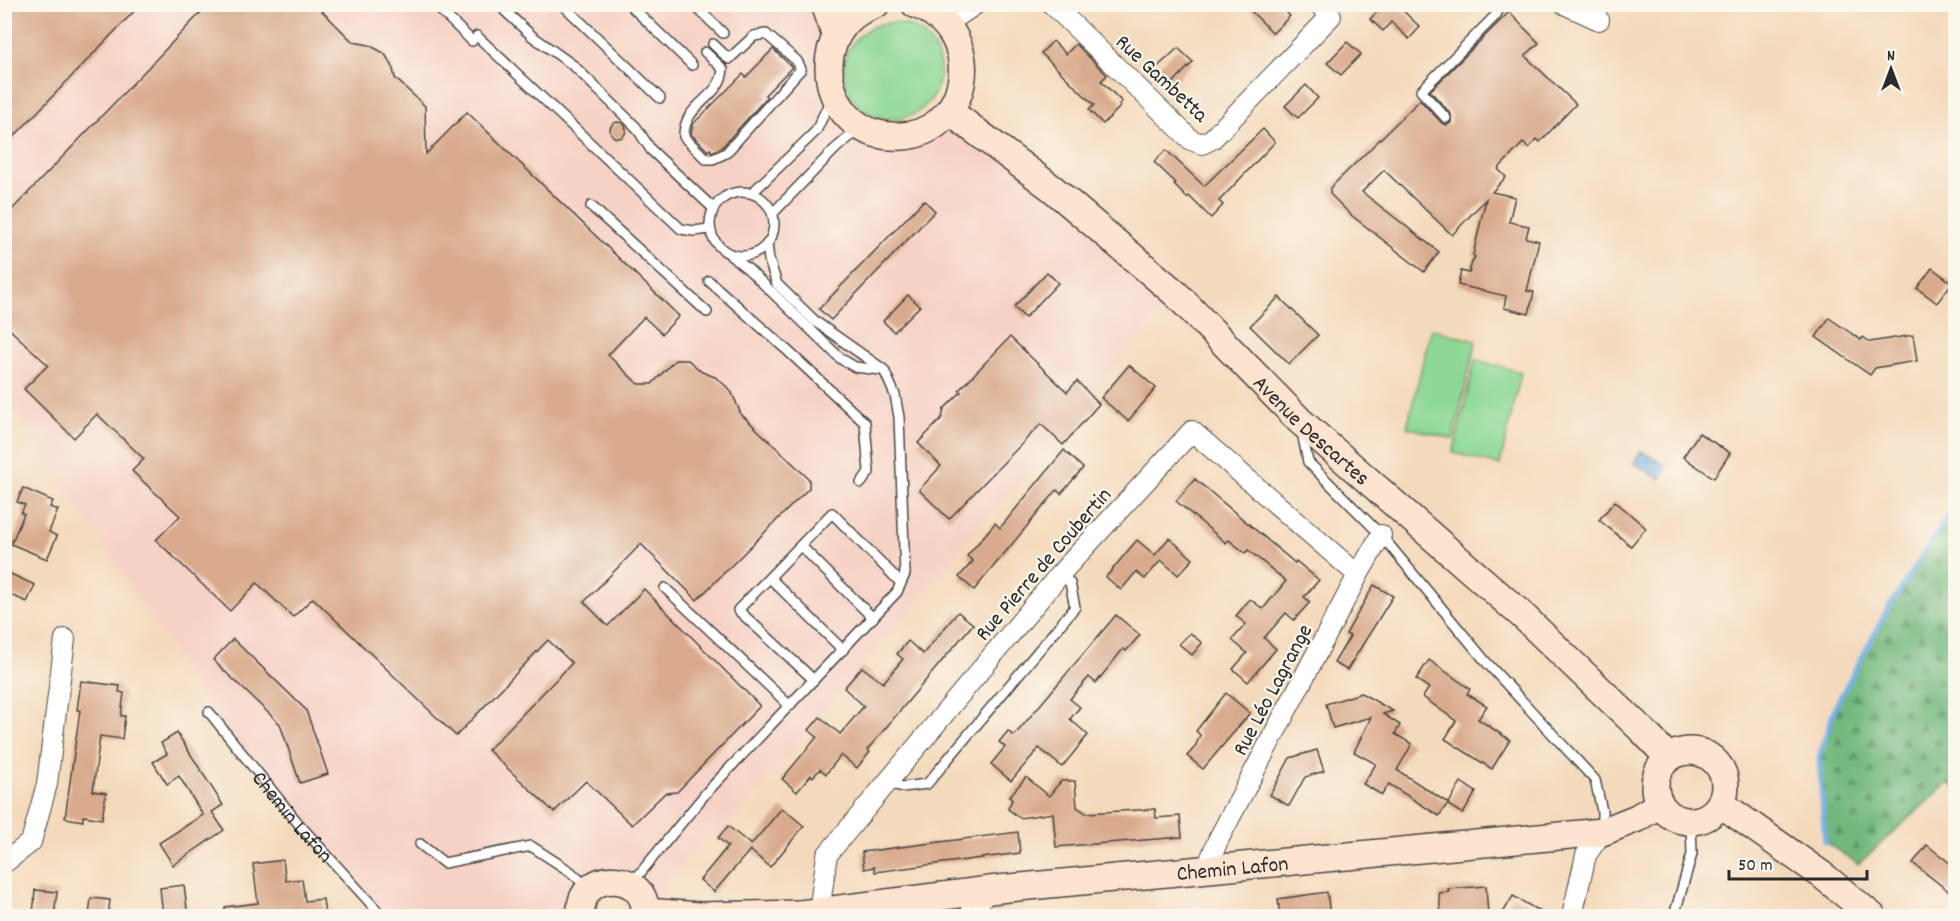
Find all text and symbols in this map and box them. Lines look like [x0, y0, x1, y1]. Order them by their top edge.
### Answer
street label: Rue Gambetta [1107, 28, 1215, 131]
north arrow [1861, 39, 1921, 99]
text: N [1887, 45, 1895, 68]
street label: Avenue Descartes [1244, 370, 1375, 494]
street label: Rue Pierre de Coubertin [969, 482, 1120, 649]
street label: Rue Léo Lagrange [1226, 619, 1322, 762]
street label: Chemin Lafon [243, 765, 339, 871]
scale bar [1729, 843, 1867, 881]
street label: Chemin Lafon [1175, 850, 1290, 891]
text: 50 m [1738, 854, 1773, 879]

